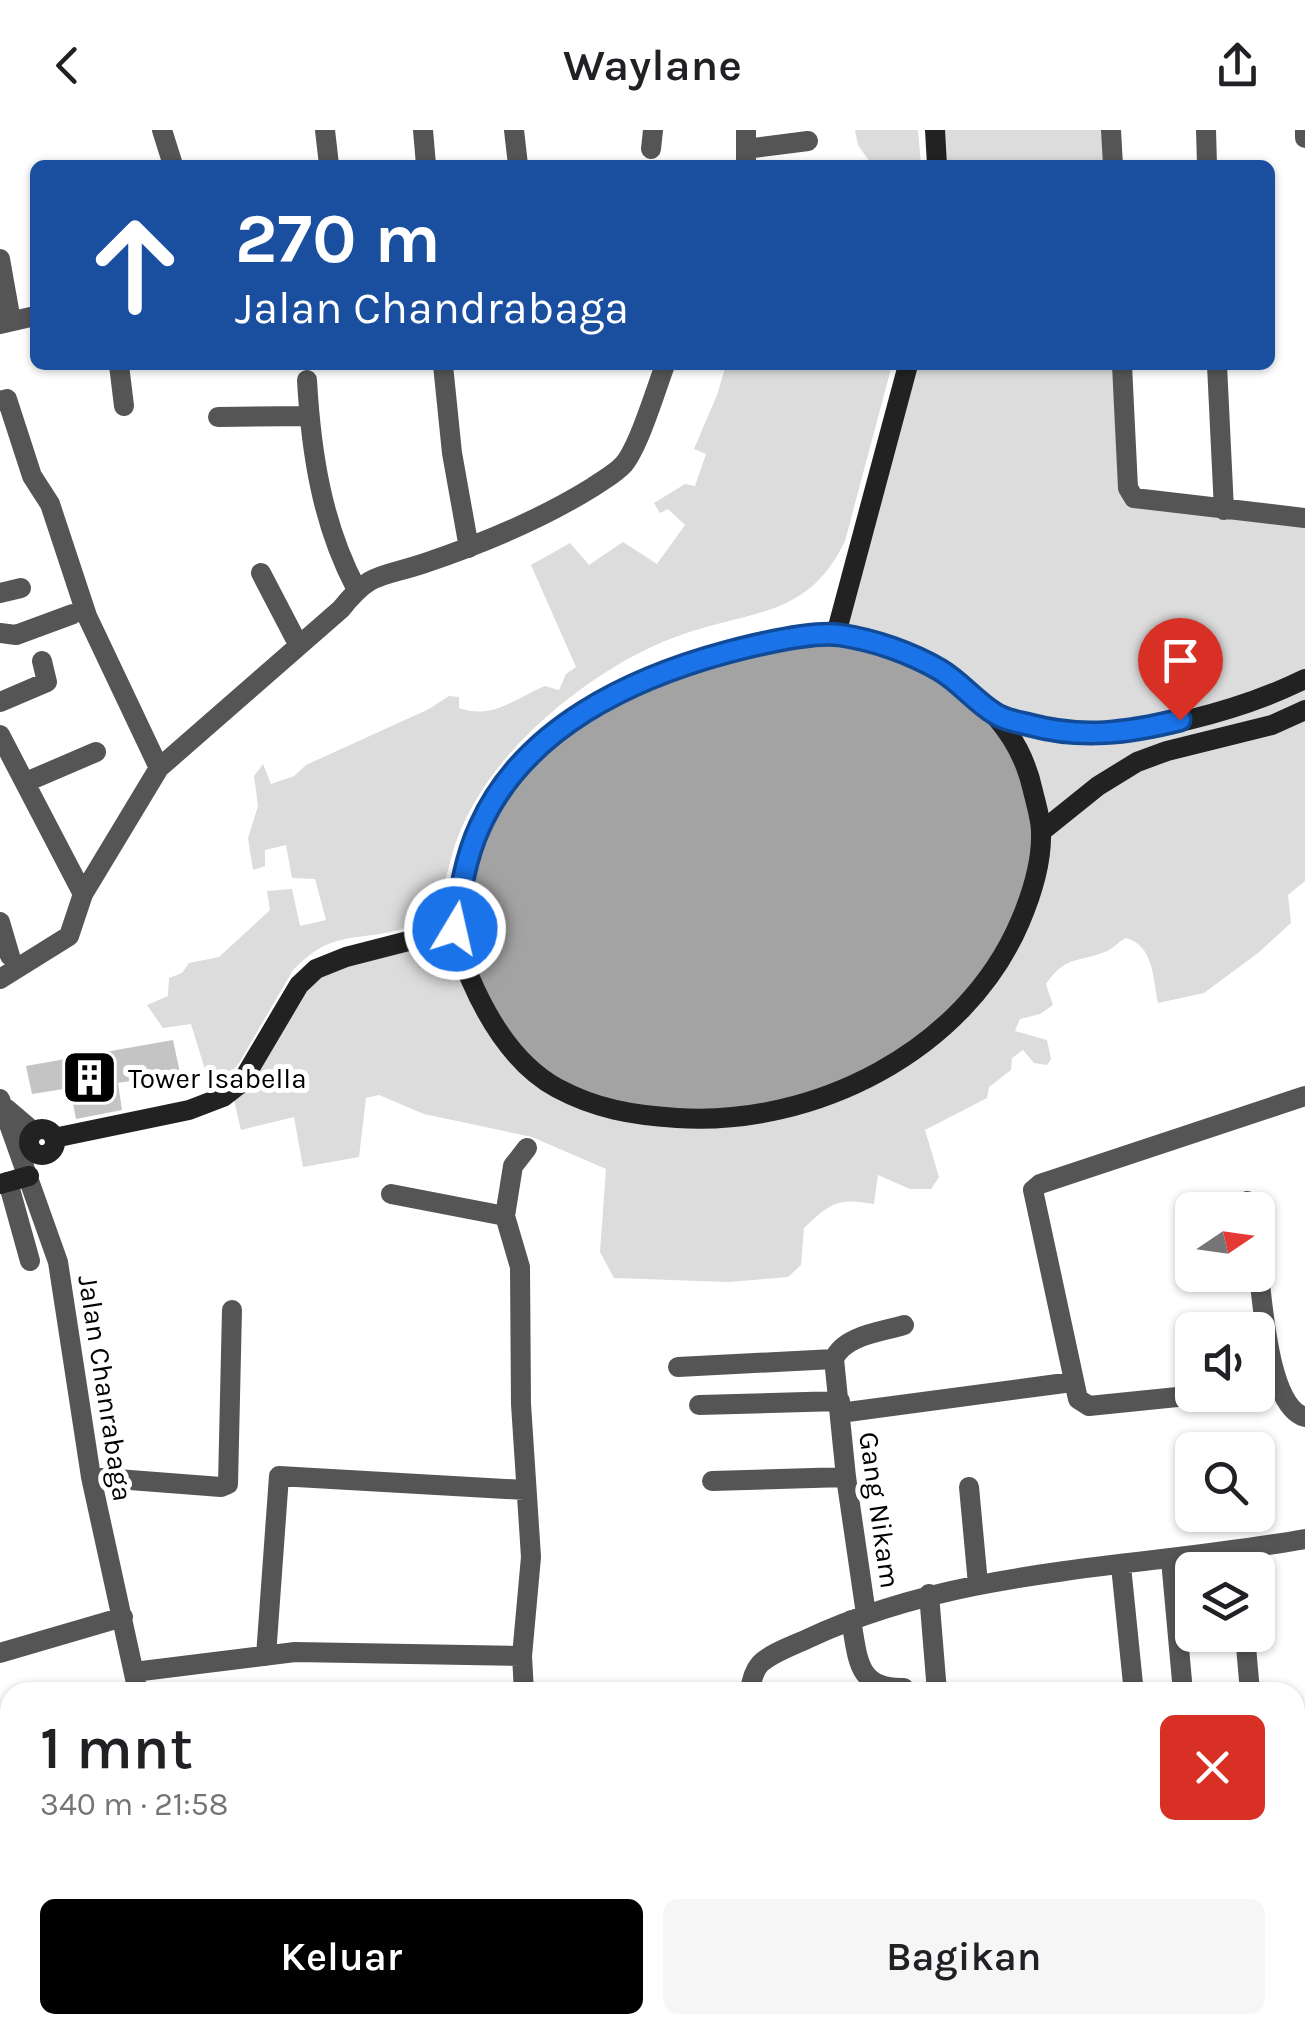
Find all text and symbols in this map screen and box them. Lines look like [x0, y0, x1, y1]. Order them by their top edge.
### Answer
icon: back [40, 38, 95, 93]
icon: share [1210, 38, 1265, 93]
text: Waylane [563, 39, 742, 91]
text: 270 m [235, 198, 441, 280]
icon: ahead [70, 200, 200, 330]
text: Jalan Chandrabaga [235, 282, 629, 334]
pin [1138, 618, 1223, 721]
icon: arrive [1153, 633, 1208, 688]
position arrow [403, 877, 507, 981]
building icon: Tower Isabella [59, 1048, 119, 1108]
place label: Tower Isabella [128, 1062, 307, 1095]
north arrow [1175, 1192, 1275, 1292]
map controls [1175, 1192, 1275, 1652]
street label: Jalan Chanrabaga [71, 1273, 140, 1504]
button: sound [1175, 1312, 1275, 1412]
street label: Gang Nikam [852, 1430, 907, 1590]
button: search [1175, 1432, 1275, 1532]
button: layers [1175, 1552, 1275, 1652]
text: 1 mnt [40, 1713, 193, 1783]
button: close [1160, 1715, 1265, 1820]
text: 340 m · 21:58 [40, 1786, 228, 1823]
button: Keluar [40, 1899, 643, 2014]
button: Bagikan [663, 1899, 1265, 2014]

